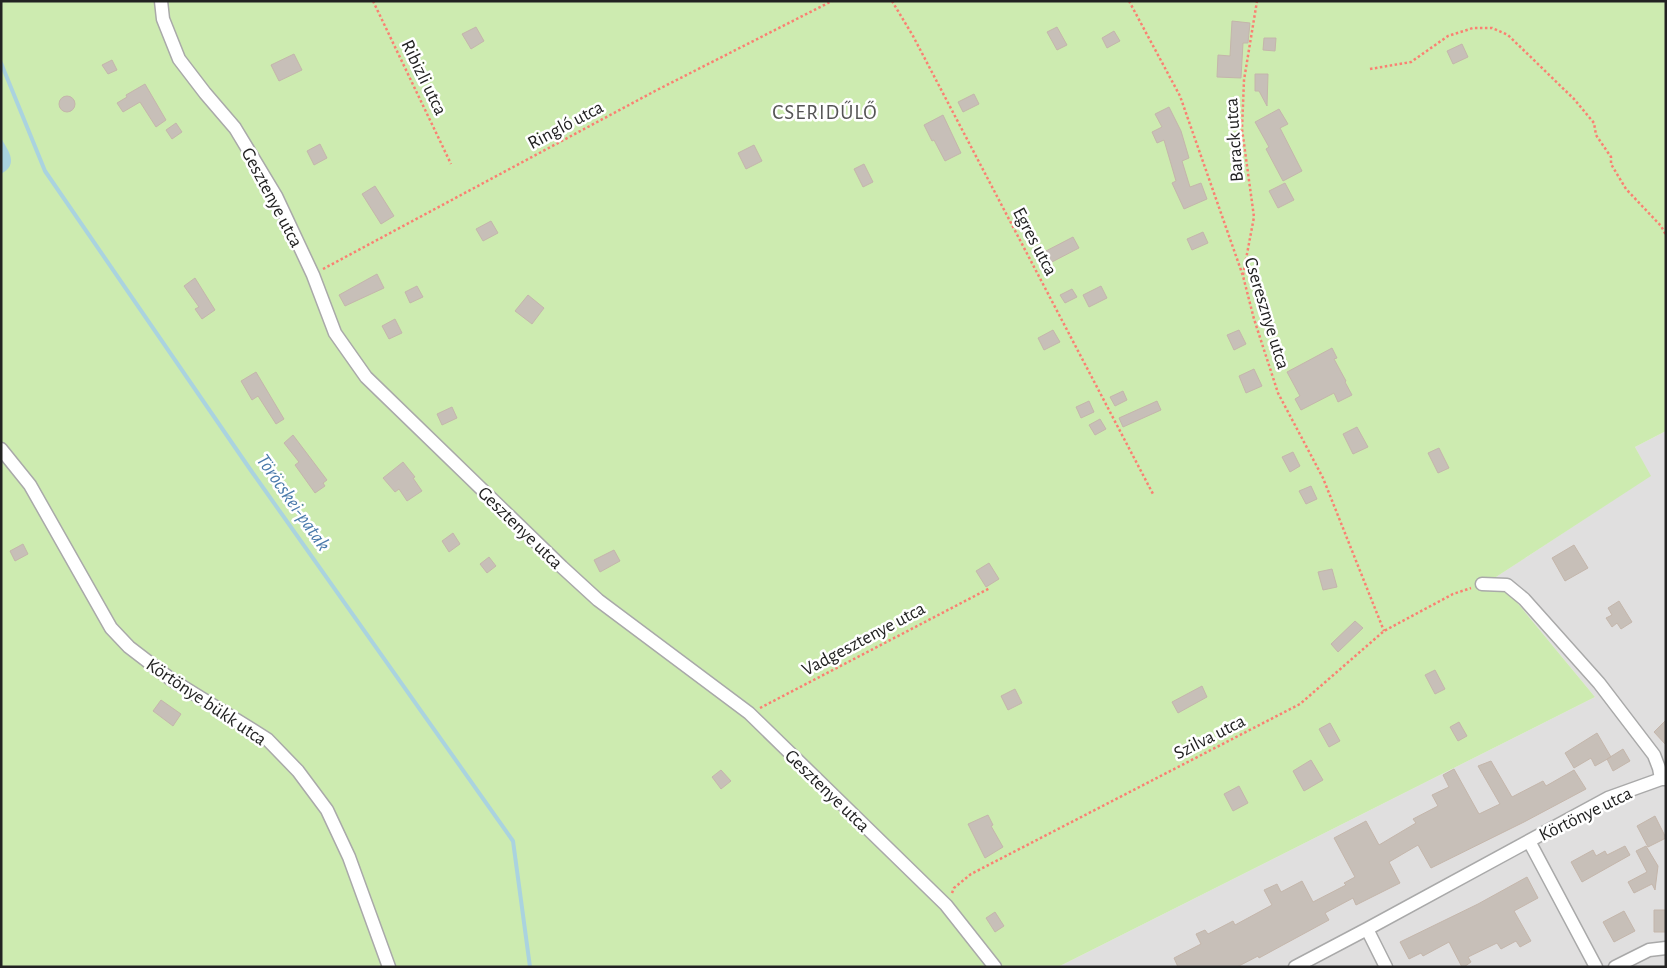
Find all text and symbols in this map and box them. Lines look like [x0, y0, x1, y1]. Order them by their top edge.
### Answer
street label: Ribizli utca [397, 37, 450, 118]
street label: Ringló utca [525, 97, 607, 153]
street label: Barack utca [1222, 97, 1247, 182]
district label: CSERIDŰLŐ [772, 100, 878, 123]
street label: Gesztenye utca [238, 145, 306, 251]
street label: Egres utca [1009, 205, 1061, 279]
street label: Cseresznye utca [1241, 255, 1293, 372]
water label: Töröcskei-patak [253, 451, 334, 555]
street label: Gesztenye utca [474, 483, 566, 573]
street label: Vadgesztenye utca [799, 599, 929, 680]
street label: Körtönye bükk utca [143, 655, 270, 750]
street label: Szilva utca [1171, 711, 1249, 763]
street label: Gesztenye utca [781, 746, 873, 836]
street label: Körtönye utca [1536, 784, 1635, 845]

